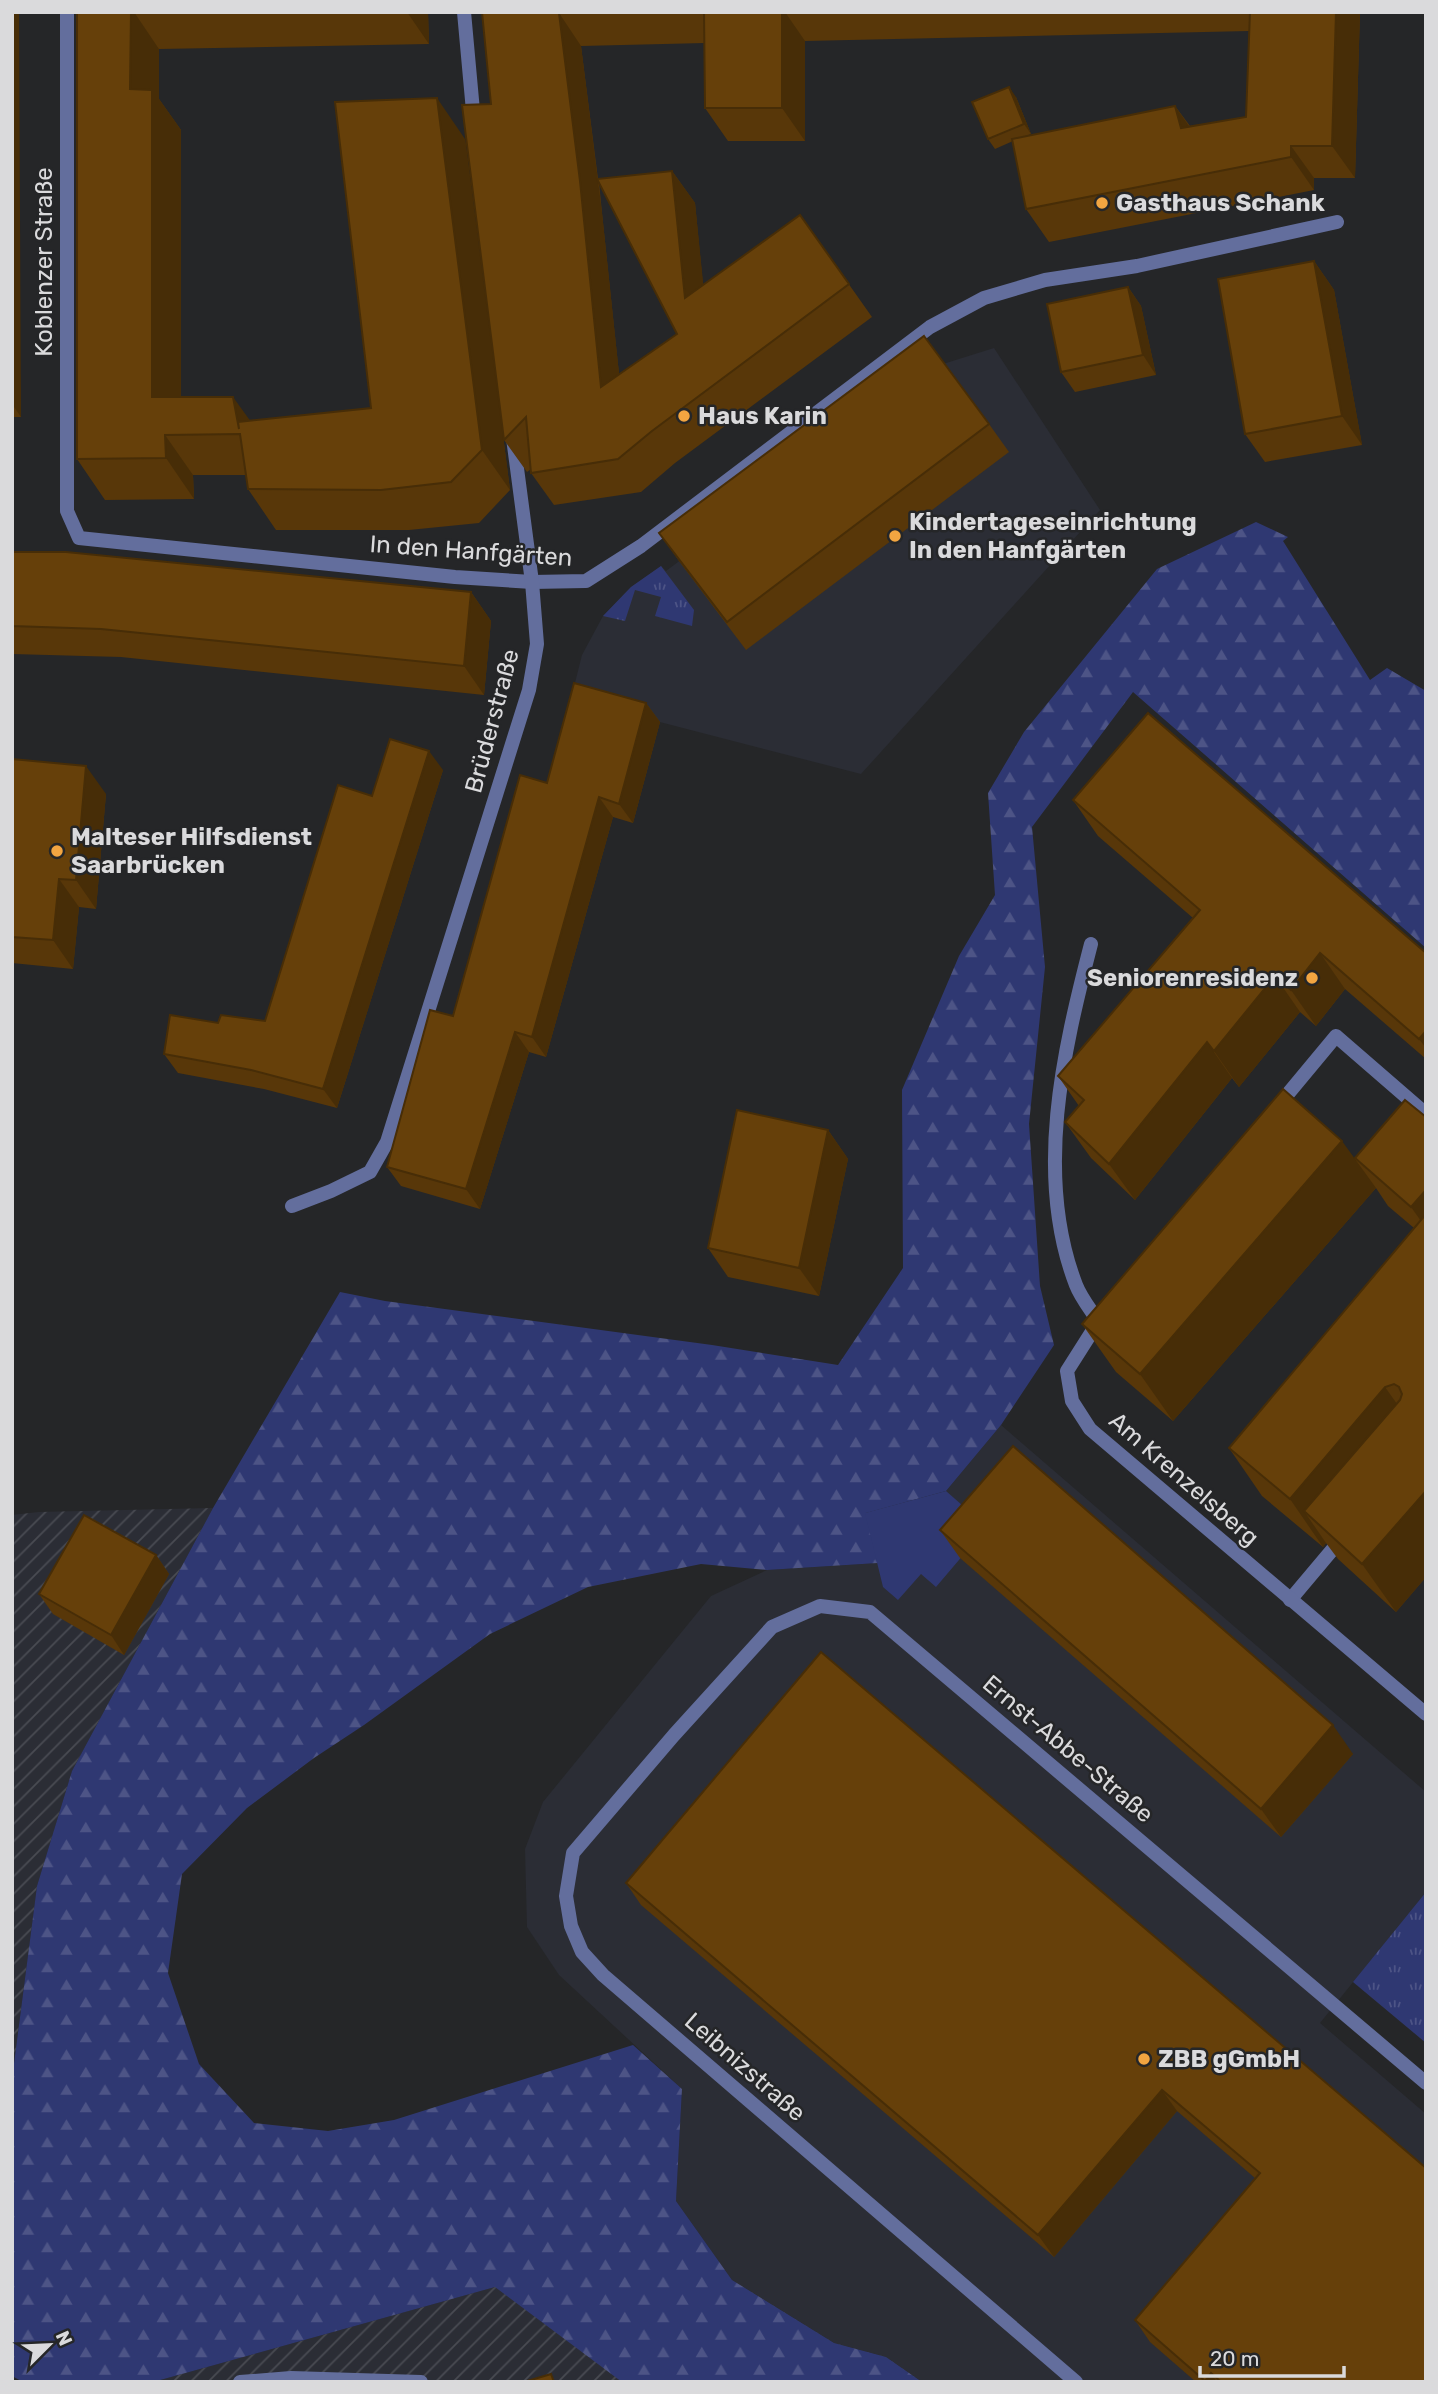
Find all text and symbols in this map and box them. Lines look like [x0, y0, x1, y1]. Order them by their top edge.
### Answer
street label: Koblenzer Straße [30, 167, 58, 357]
place label: Gasthaus Schank [1116, 189, 1325, 217]
marker: Gasthaus Schank [1094, 195, 1110, 211]
place label: Haus Karin [698, 402, 827, 430]
marker: Haus Karin [676, 408, 692, 424]
place label: Kindertageseinrichtung In den Hanfgärten [909, 508, 1197, 564]
marker: Kindertageseinrichtung In den Hanfgärten [887, 528, 903, 544]
street label: In den Hanfgärten [369, 530, 573, 572]
street label: Brüderstraße [459, 646, 525, 796]
place label: Malteser Hilfsdienst Saarbrücken [71, 823, 312, 879]
marker: Malteser Hilfsdienst Saarbrücken [49, 843, 65, 859]
place label: Seniorenresidenz [1087, 964, 1298, 992]
marker: Seniorenresidenz [1304, 970, 1320, 986]
street label: Am Krenzelsberg [1103, 1406, 1265, 1552]
street label: Ernst-Abbe-Straße [977, 1670, 1159, 1828]
street label: Leibnizstraße [679, 2007, 811, 2127]
place label: ZBB gGmbH [1158, 2045, 1300, 2073]
marker: ZBB gGmbH [1136, 2051, 1152, 2067]
north arrow [14, 2310, 84, 2380]
text: N [51, 2327, 77, 2349]
scale bar [1200, 2334, 1344, 2378]
text: 20 m [1210, 2346, 1259, 2371]

